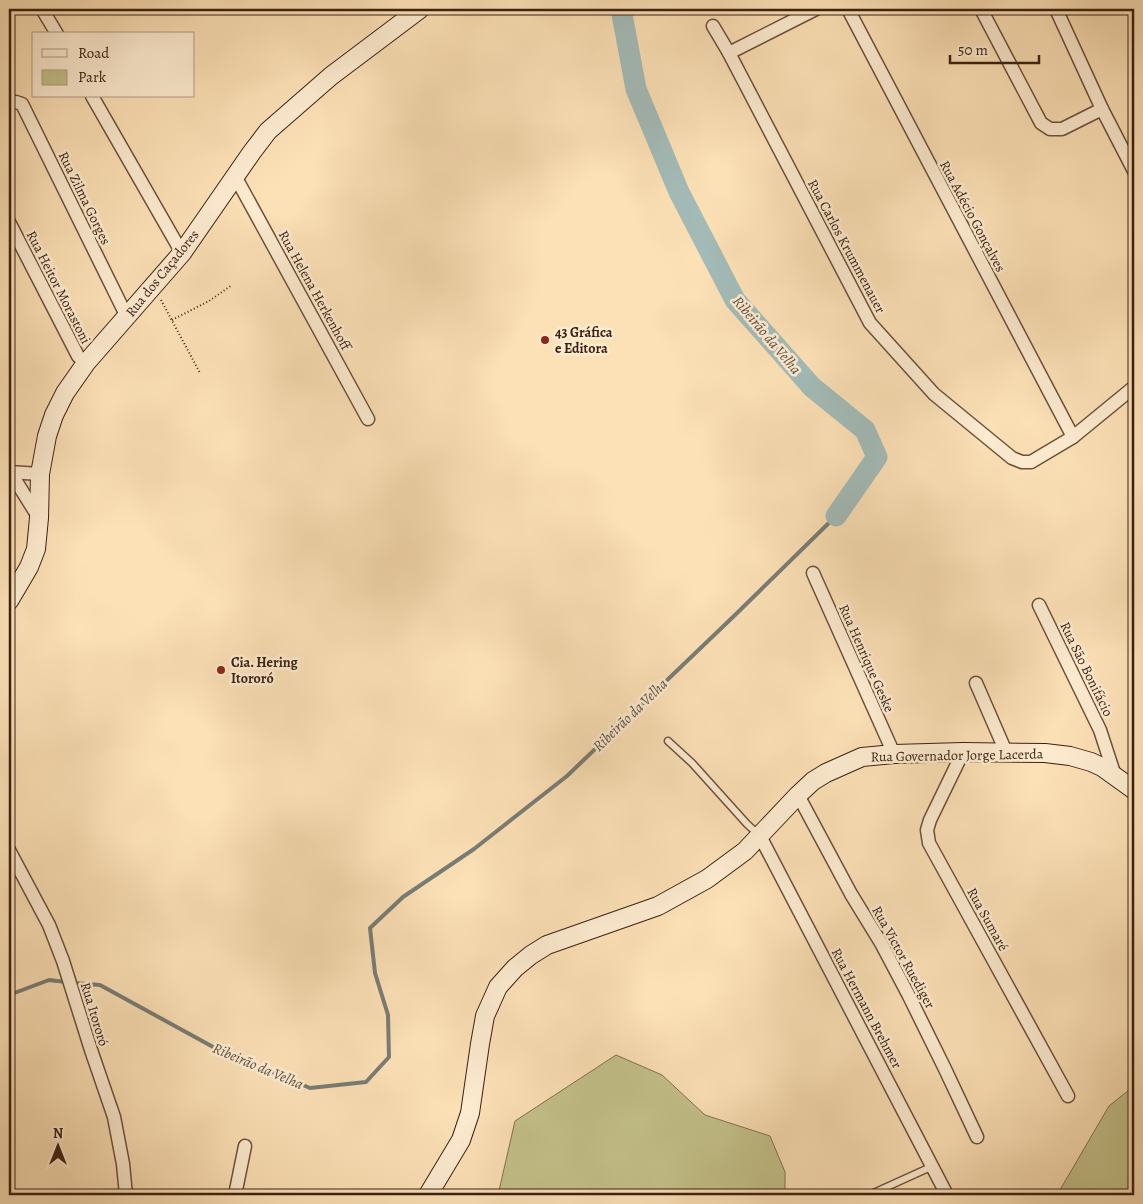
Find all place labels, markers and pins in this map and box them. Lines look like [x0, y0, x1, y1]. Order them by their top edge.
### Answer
place label: 43 Gráfica e Editora [555, 323, 613, 358]
marker: 43 Gráfica e Editora [539, 334, 551, 346]
place label: Cia. Hering Itororó [231, 653, 299, 688]
marker: Cia. Hering Itororó [215, 664, 227, 676]

